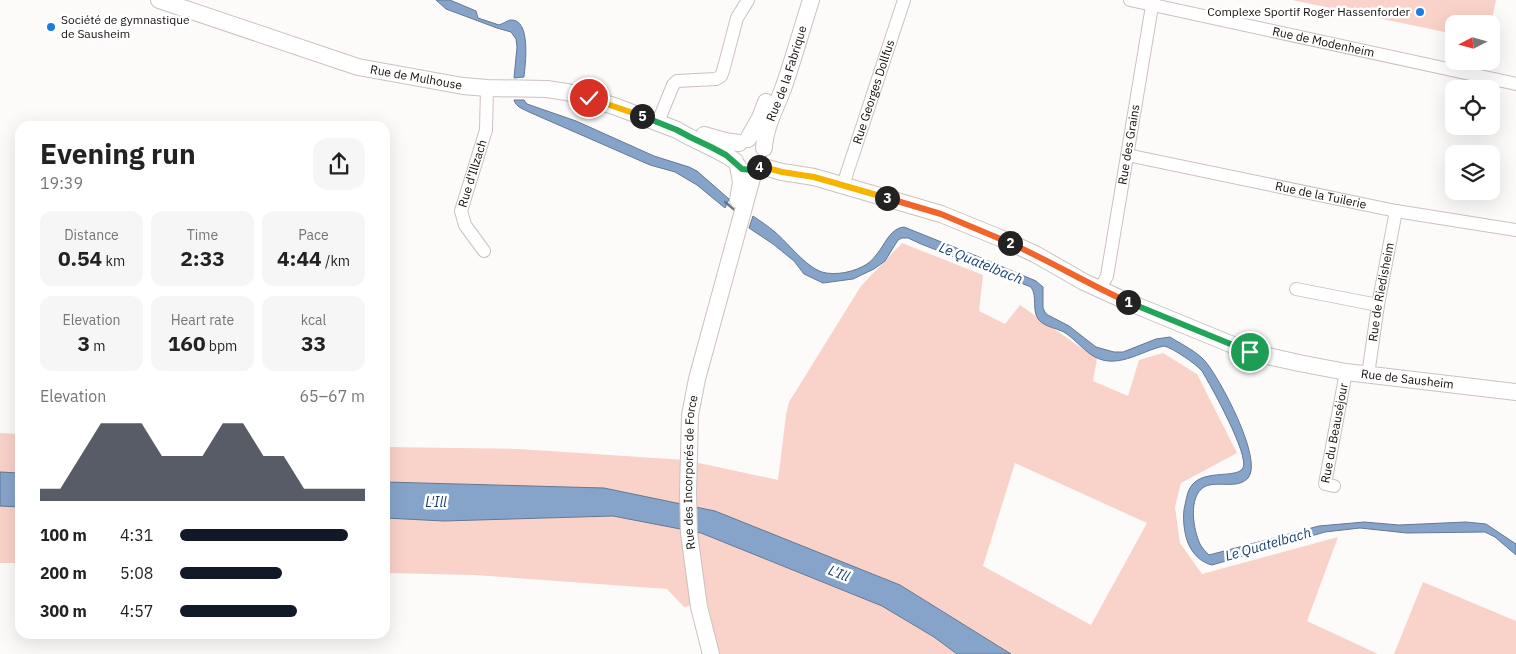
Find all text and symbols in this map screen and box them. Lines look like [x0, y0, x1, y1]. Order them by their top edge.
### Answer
place label: Complexe Sportif Roger Hassenforder [1207, 4, 1411, 19]
marker: Complexe Sportif Roger Hassenforder [1414, 6, 1426, 18]
place label: Société de gymnastique de Sausheim [61, 12, 190, 41]
north arrow [1445, 15, 1500, 70]
map controls [1445, 15, 1500, 200]
marker: Société de gymnastique de Sausheim [45, 21, 57, 33]
street label: Rue de la Fabrique [762, 23, 810, 123]
street label: Rue de Modenheim [1271, 23, 1376, 60]
street label: Rue Georges Dollfus [849, 37, 897, 146]
street label: Rue de Mulhouse [369, 61, 464, 93]
pin [568, 77, 610, 119]
button: locate [1445, 80, 1500, 135]
icon: check [575, 84, 603, 112]
street label: Rue des Grains [1114, 103, 1142, 186]
pin: 5 [630, 104, 654, 128]
text: 5 [638, 107, 647, 125]
text: Evening run [40, 135, 196, 172]
button: share [313, 138, 365, 190]
street label: Rue d'Illzach [455, 138, 490, 209]
button: layers [1445, 145, 1500, 200]
pin: 4 [746, 154, 772, 180]
text: 4 [755, 158, 764, 176]
text: 19:39 [40, 173, 83, 193]
street label: Rue de la Tuilerie [1274, 178, 1368, 212]
pin: 3 [874, 186, 900, 210]
text: 3 [883, 189, 892, 207]
text: Distance [64, 226, 119, 244]
text: Time [187, 226, 218, 244]
text: Pace [298, 226, 329, 244]
pin: 2 [998, 230, 1022, 256]
text: 2 [1006, 234, 1015, 252]
water label: Le Quatelbach [936, 238, 1026, 288]
street label: Rue de Riedisheim [1365, 241, 1397, 343]
text: 0.54 [58, 244, 102, 272]
text: 2:33 [180, 244, 225, 272]
text: 4:44 [277, 244, 322, 272]
text: km [102, 252, 125, 270]
text: /km [322, 252, 350, 270]
pin: 1 [1116, 290, 1140, 314]
text: 1 [1124, 293, 1133, 311]
text: Elevation [63, 311, 121, 329]
text: Heart rate [171, 311, 234, 329]
text: kcal [301, 311, 326, 329]
text: 3 [77, 329, 90, 357]
text: 160 [168, 329, 206, 357]
text: 33 [301, 329, 326, 357]
pin [1229, 331, 1271, 373]
text: m [90, 337, 106, 355]
text: bpm [206, 337, 237, 355]
icon: arrive [1236, 338, 1264, 366]
street label: Rue de Sausheim [1360, 366, 1455, 392]
street label: Rue du Beauséjour [1317, 381, 1351, 484]
text: Elevation [40, 386, 106, 406]
text: 65–67 m [299, 386, 365, 406]
street label: Rue des Incorporés de Force [680, 393, 701, 551]
water label: L'Ill [425, 493, 447, 511]
water label: Le Quatelbach [1223, 523, 1313, 565]
text: 100 m [40, 525, 87, 545]
text: 4:31 [120, 525, 153, 545]
water label: L'Ill [826, 561, 853, 585]
text: 200 m [40, 563, 87, 583]
text: 5:08 [120, 563, 153, 583]
text: 300 m [40, 601, 87, 621]
text: 4:57 [120, 601, 153, 621]

